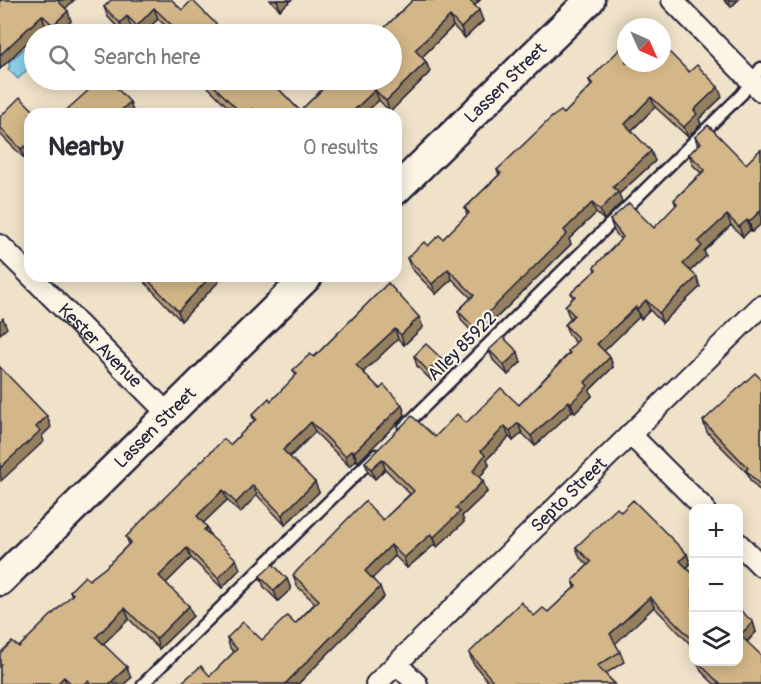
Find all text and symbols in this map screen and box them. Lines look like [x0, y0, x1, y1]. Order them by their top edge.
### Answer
north arrow [617, 18, 671, 72]
search box [24, 24, 402, 90]
street label: Lassen Street [460, 37, 552, 129]
icon: search [45, 41, 78, 74]
text: Search here [93, 43, 200, 71]
text: Nearby [48, 131, 124, 163]
text: 0 results [303, 135, 378, 160]
street label: Kester Avenue [53, 299, 147, 393]
street label: Alley 85922 [423, 307, 502, 386]
street label: Lassen Street [109, 382, 202, 473]
street label: Septo Street [526, 452, 612, 538]
map controls [689, 504, 743, 666]
button: + [689, 504, 743, 558]
button: − [689, 558, 743, 612]
button: layers [689, 612, 743, 666]

